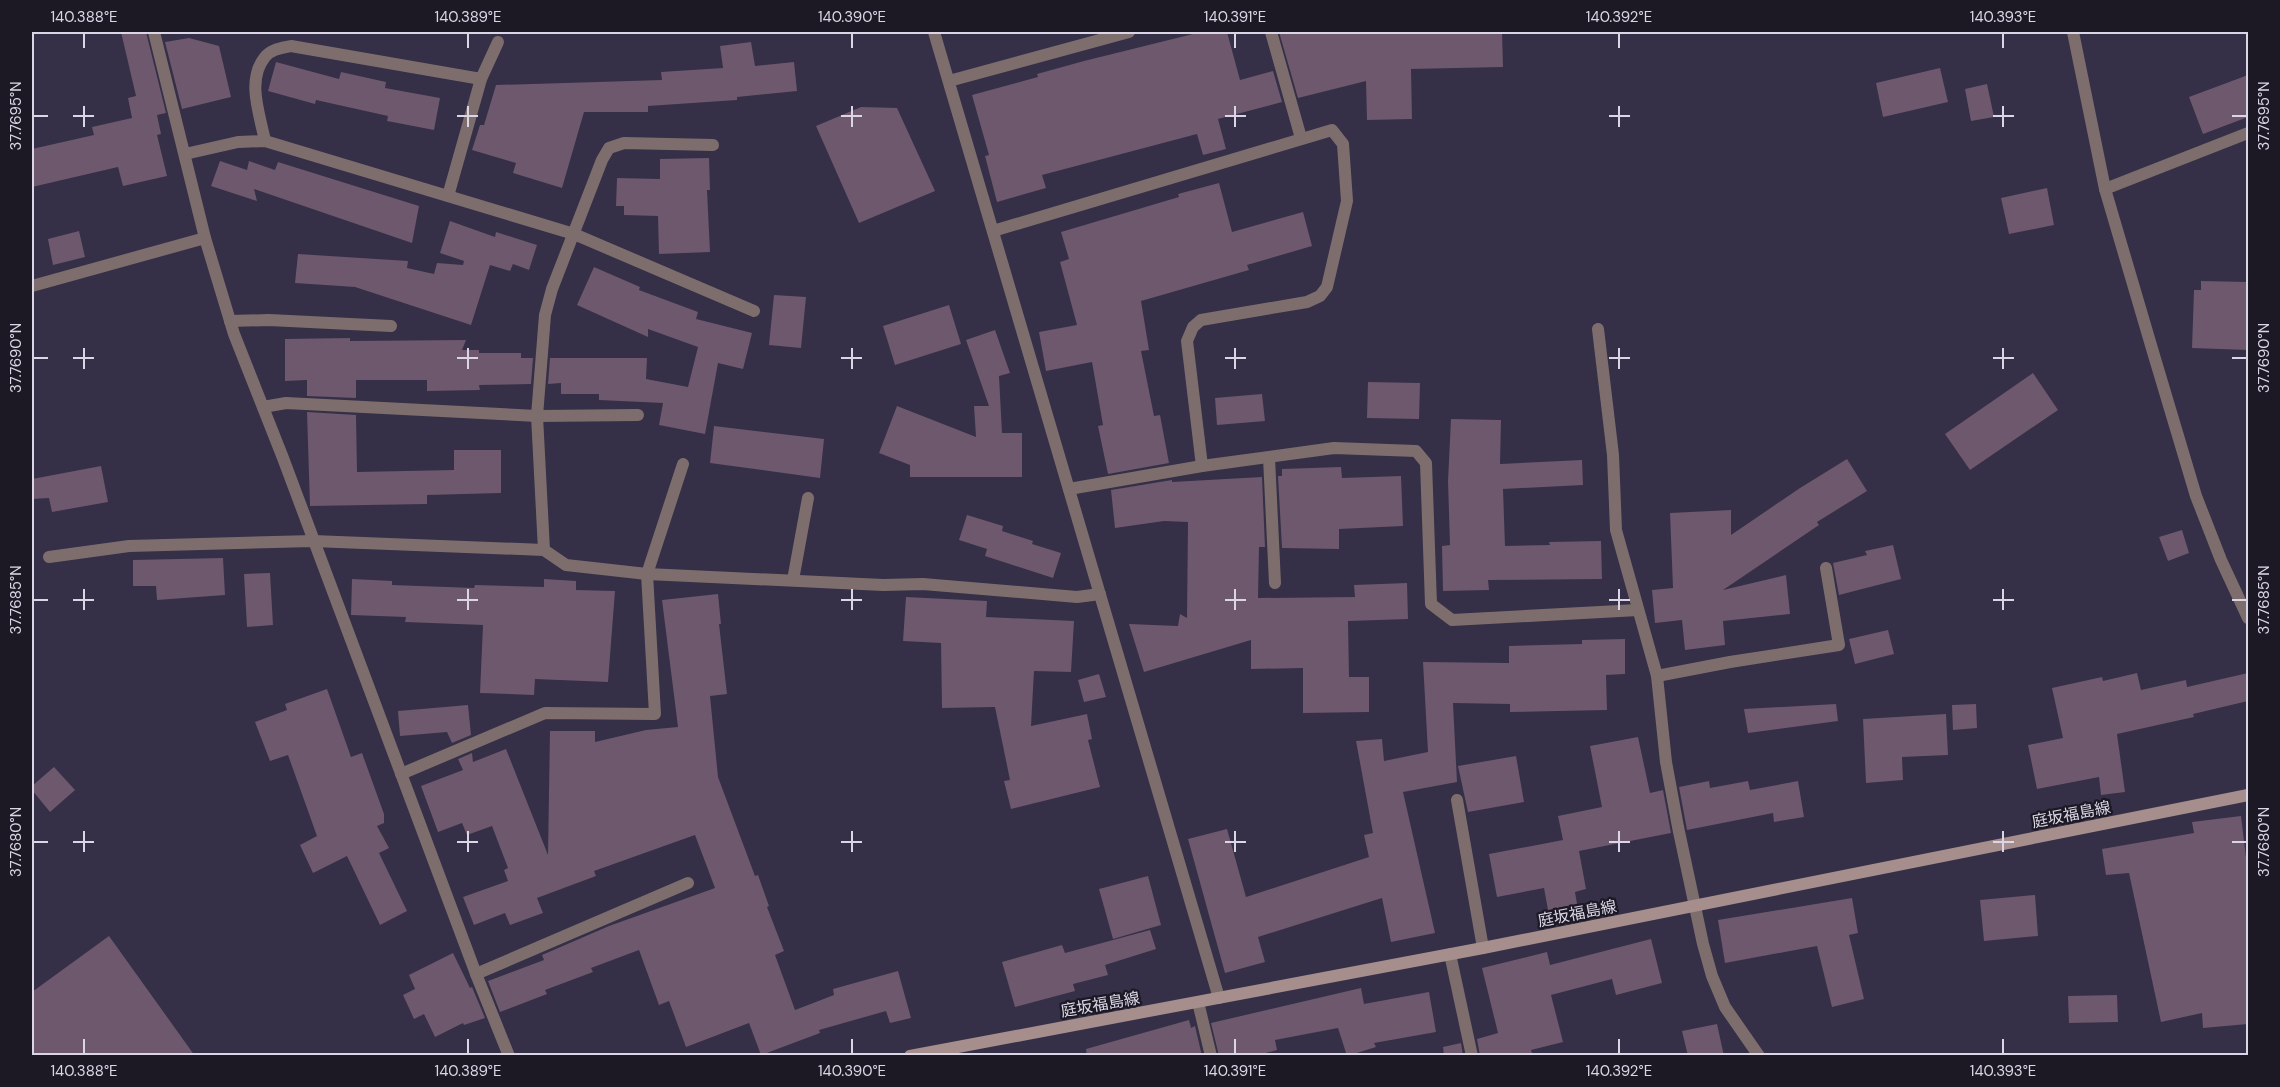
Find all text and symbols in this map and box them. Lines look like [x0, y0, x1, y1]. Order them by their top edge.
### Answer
text: 140.388°E [50, 7, 118, 27]
text: 140.389°E [434, 7, 502, 27]
text: 140.390°E [818, 7, 886, 27]
text: 140.391°E [1204, 7, 1266, 27]
text: 140.392°E [1586, 7, 1652, 27]
text: 140.393°E [1970, 7, 2036, 27]
text: 37.7695°N [6, 81, 26, 151]
text: 37.7695°N [2254, 81, 2274, 151]
text: 37.7690°N [6, 323, 26, 393]
text: 37.7690°N [2254, 323, 2274, 393]
text: 37.7685°N [6, 565, 26, 635]
text: 37.7685°N [2254, 565, 2274, 635]
street label: 庭坂福島線 [2030, 797, 2112, 832]
text: 37.7680°N [6, 807, 26, 877]
text: 37.7680°N [2254, 807, 2274, 877]
street label: 庭坂福島線 [1536, 896, 1618, 931]
street label: 庭坂福島線 [1059, 987, 1141, 1022]
text: 140.388°E [50, 1061, 118, 1081]
text: 140.389°E [434, 1061, 502, 1081]
text: 140.390°E [818, 1061, 886, 1081]
text: 140.391°E [1204, 1061, 1266, 1081]
text: 140.392°E [1586, 1061, 1652, 1081]
text: 140.393°E [1970, 1061, 2036, 1081]

